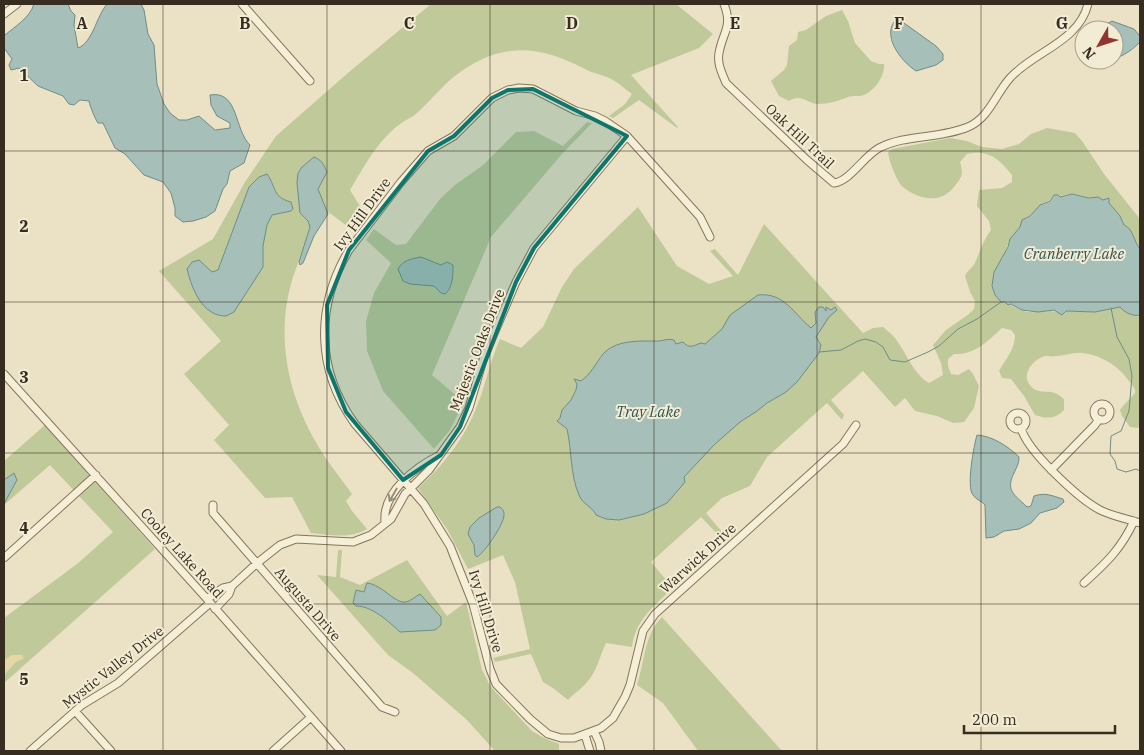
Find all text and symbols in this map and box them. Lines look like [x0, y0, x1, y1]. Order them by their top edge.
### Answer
text: A [76, 13, 88, 33]
text: B [239, 13, 251, 33]
text: C [404, 13, 414, 33]
text: D [566, 13, 578, 33]
text: E [730, 13, 740, 33]
text: F [894, 13, 904, 33]
text: G [1056, 13, 1068, 33]
north arrow [1074, 20, 1124, 70]
text: N [1078, 43, 1099, 63]
text: 1 [19, 65, 29, 85]
street label: Oak Hill Trail [762, 100, 838, 172]
street label: Ivy Hill Drive [329, 174, 395, 254]
text: 2 [19, 216, 29, 236]
water label: Cranberry Lake [1024, 244, 1125, 263]
street label: Majestic Oaks Drive [445, 286, 509, 414]
text: 3 [19, 367, 29, 387]
water label: Tray Lake [616, 402, 680, 421]
one-way arrow [388, 488, 398, 503]
street label: Cooley Lake Road [137, 504, 228, 602]
text: 4 [19, 518, 29, 538]
street label: Warwick Drive [656, 519, 740, 597]
street label: Augusta Drive [271, 563, 345, 645]
street label: Ivy Hill Drive [465, 567, 507, 655]
street label: Mystic Valley Drive [59, 622, 167, 712]
text: 5 [19, 669, 29, 689]
scale bar [964, 702, 1115, 734]
text: 200 m [972, 710, 1017, 729]

